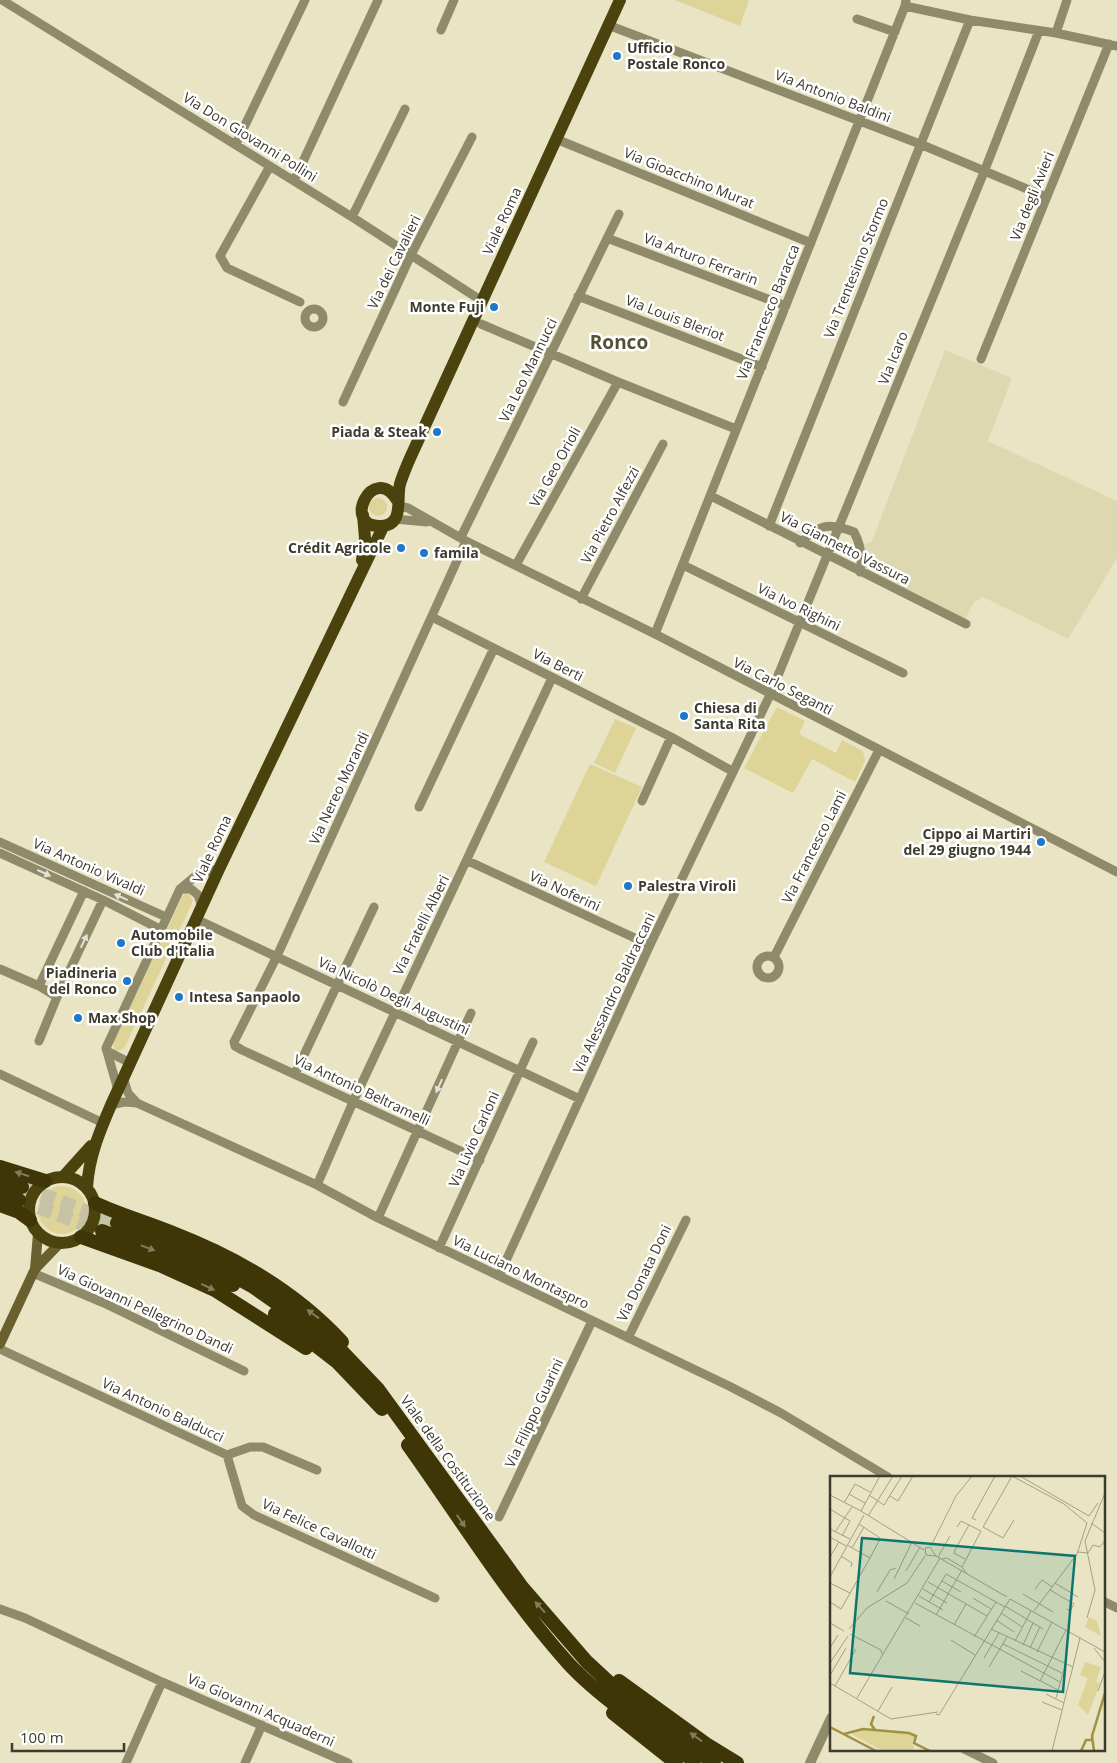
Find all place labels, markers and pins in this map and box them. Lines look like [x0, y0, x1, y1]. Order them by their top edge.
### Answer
place label: Ufficio Postale Ronco [627, 38, 725, 73]
marker: Ufficio Postale Ronco [611, 50, 623, 62]
place label: Monte Fuji [410, 297, 484, 316]
marker: Monte Fuji [488, 301, 500, 313]
place label: Piada & Steak [331, 422, 427, 441]
marker: Piada & Steak [431, 426, 443, 438]
place label: Crédit Agricole [288, 538, 391, 557]
marker: Crédit Agricole [395, 542, 407, 554]
place label: famila [434, 543, 479, 562]
marker: famila [418, 547, 430, 559]
place label: Chiesa di Santa Rita [694, 698, 766, 733]
marker: Chiesa di Santa Rita [678, 710, 690, 722]
place label: Cippo ai Martiri del 29 giugno 1944 [903, 824, 1031, 859]
marker: Cippo ai Martiri del 29 giugno 1944 [1035, 836, 1047, 848]
place label: Palestra Viroli [638, 876, 736, 895]
marker: Palestra Viroli [622, 880, 634, 892]
place label: Automobile Club d'Italia [131, 925, 215, 960]
marker: Automobile Club d'Italia [115, 937, 127, 949]
place label: Piadineria del Ronco [46, 963, 117, 998]
marker: Piadineria del Ronco [121, 975, 133, 987]
place label: Intesa Sanpaolo [189, 987, 301, 1006]
marker: Intesa Sanpaolo [173, 991, 185, 1003]
place label: Max Shop [88, 1008, 156, 1027]
marker: Max Shop [72, 1012, 84, 1024]

